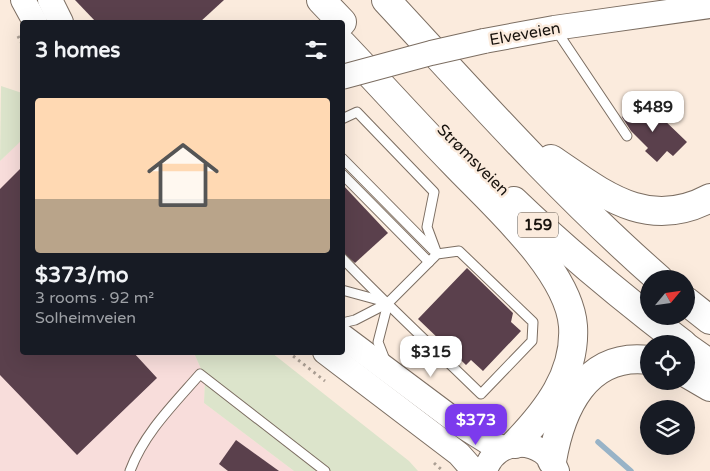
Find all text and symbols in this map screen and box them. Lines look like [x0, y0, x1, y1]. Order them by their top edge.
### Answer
street label: Elveveien [488, 18, 562, 50]
icon: filters [302, 36, 330, 64]
text: 3 homes [35, 38, 120, 63]
pin: $489 [623, 90, 683, 133]
text: $489 [633, 97, 673, 117]
street label: Strømsveien [433, 120, 513, 200]
icon: home [138, 130, 228, 220]
road number: 159 [518, 212, 558, 238]
text: $373/mo [35, 263, 129, 288]
north arrow [640, 270, 695, 325]
map controls [640, 270, 695, 455]
text: 3 rooms · 92 m² [35, 288, 154, 308]
text: Solheimveien [35, 308, 136, 328]
button: locate [640, 335, 695, 390]
pin: $315 [401, 336, 461, 378]
text: $315 [411, 342, 451, 362]
button: layers [640, 400, 695, 455]
pin: $373 [446, 404, 506, 446]
text: $373 [456, 410, 496, 430]

